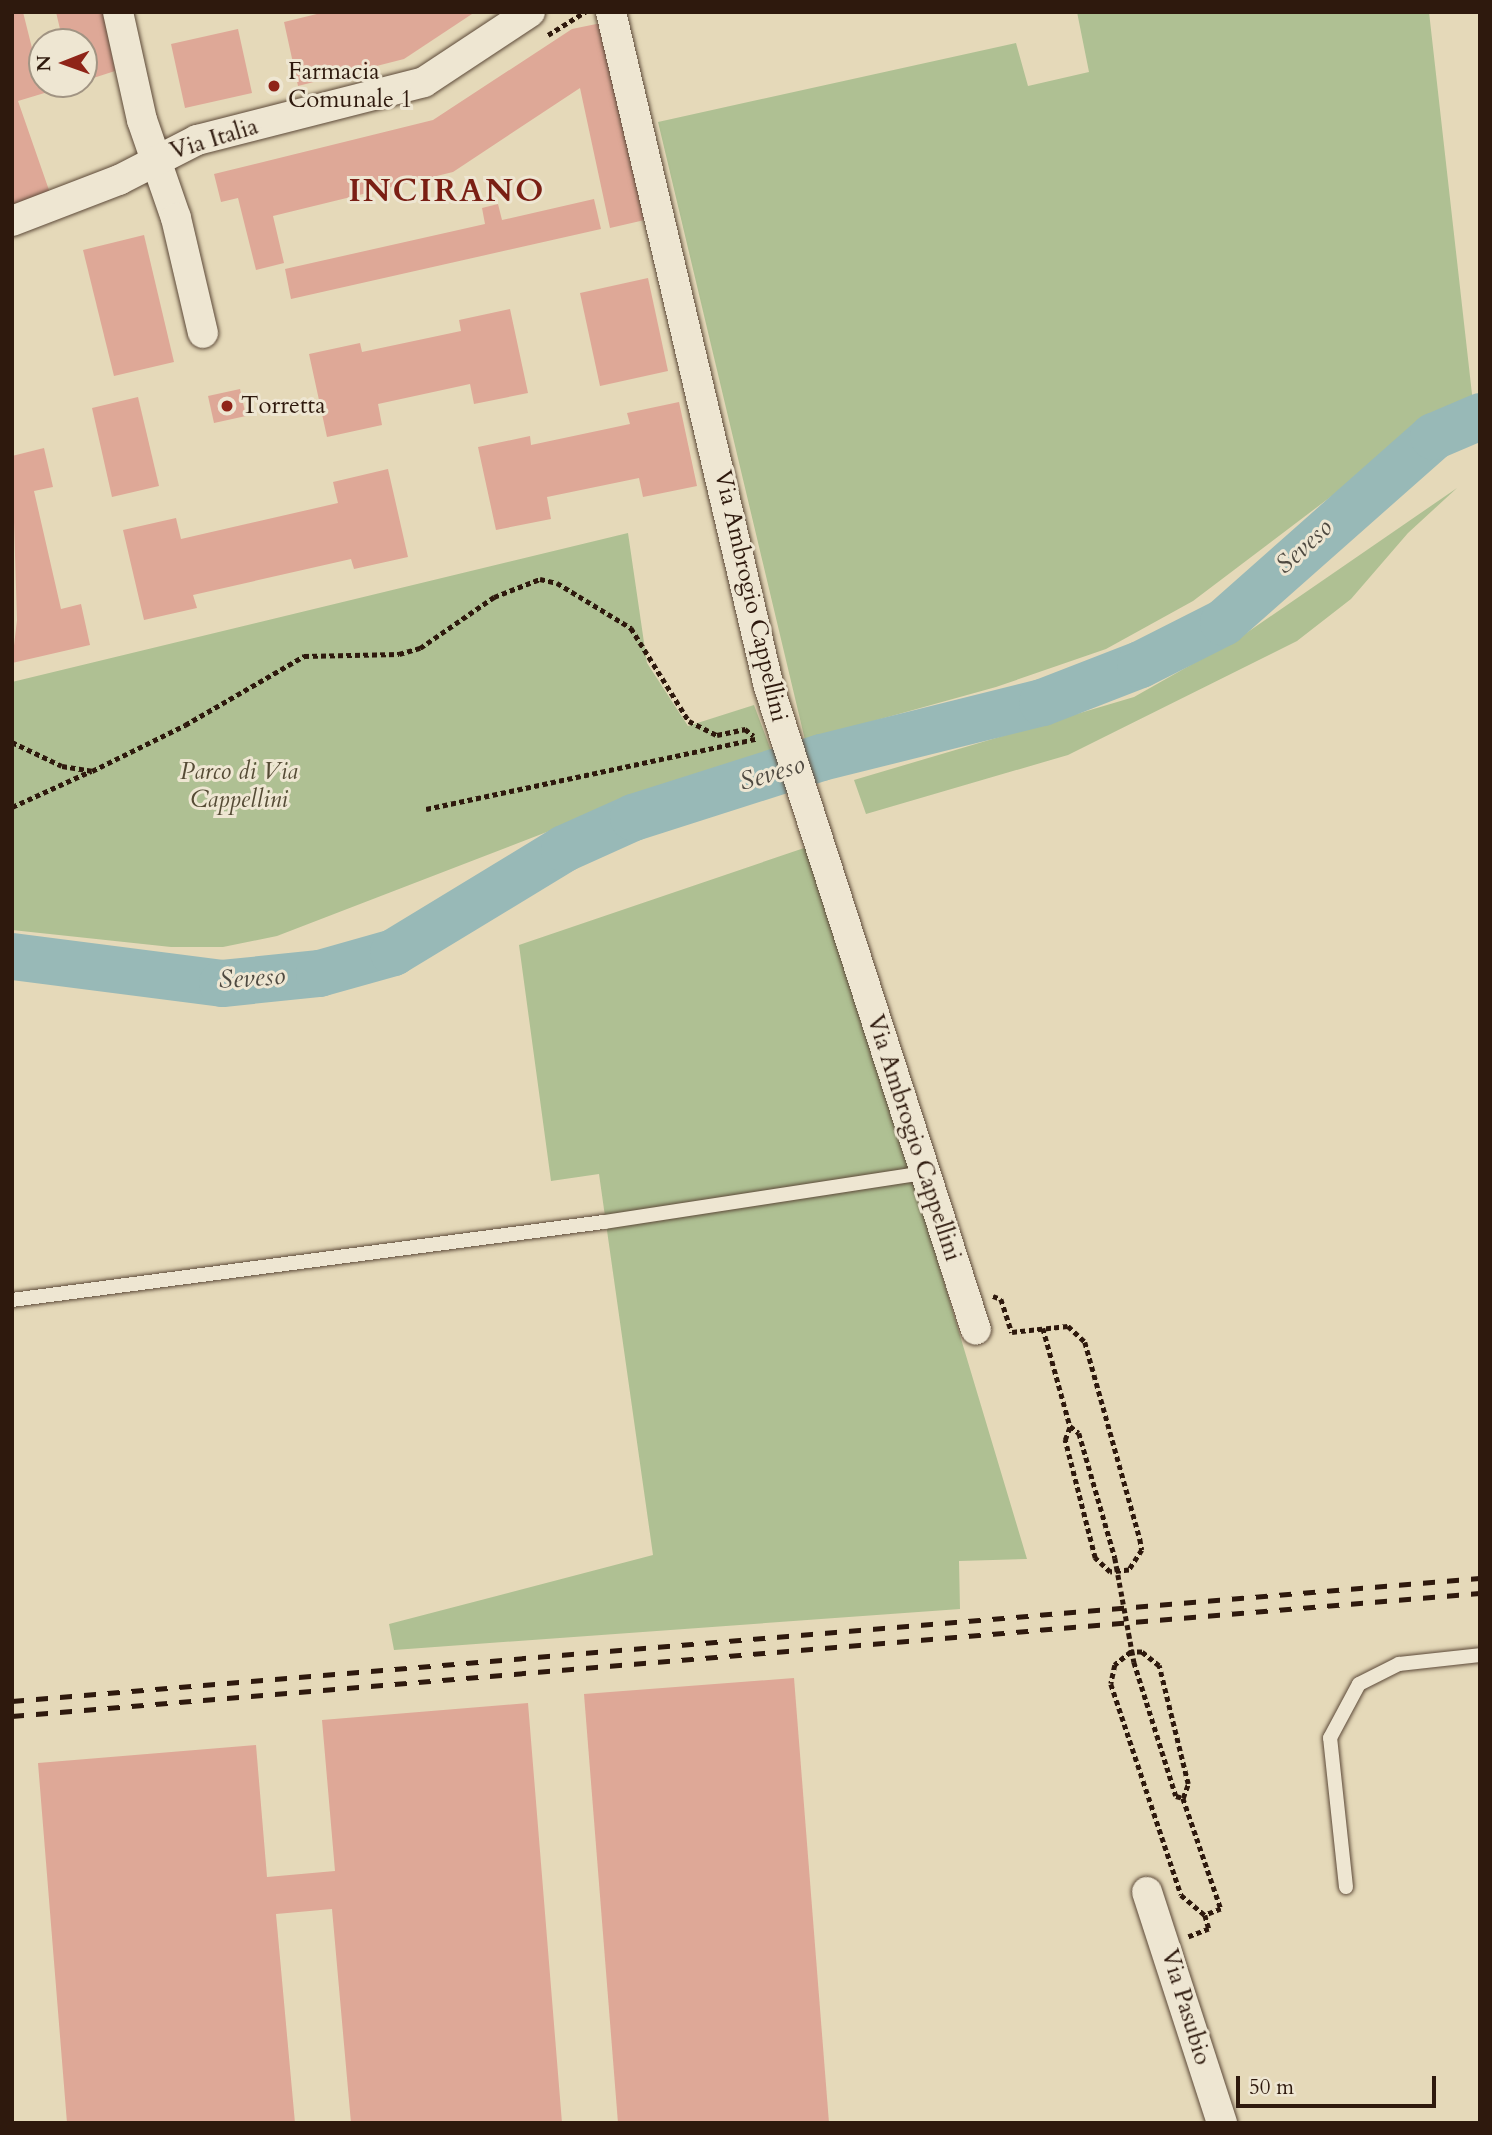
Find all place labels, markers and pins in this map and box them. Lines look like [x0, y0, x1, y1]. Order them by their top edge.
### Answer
place label: Farmacia Comunale 1 [288, 58, 413, 114]
marker: Farmacia Comunale 1 [266, 78, 282, 94]
place label: Torretta [241, 392, 326, 420]
marker: Torretta [219, 398, 235, 414]

